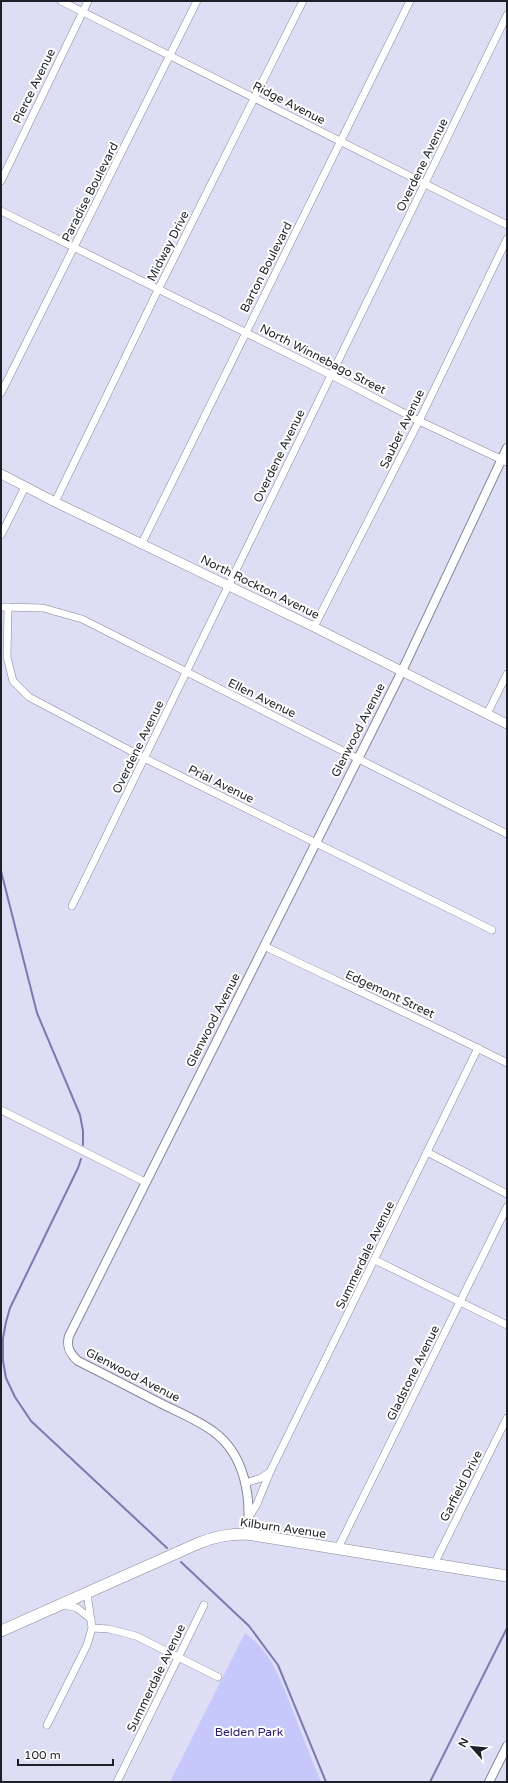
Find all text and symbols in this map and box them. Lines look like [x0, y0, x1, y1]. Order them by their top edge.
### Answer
street label: Pierce Avenue [10, 46, 58, 126]
street label: Ridge Avenue [250, 79, 328, 127]
street label: Overdene Avenue [393, 116, 451, 214]
street label: Paradise Boulevard [59, 140, 121, 244]
street label: Midway Drive [144, 208, 192, 284]
street label: Barton Boulevard [237, 220, 295, 314]
street label: North Winnebago Street [258, 321, 389, 397]
street label: Sauber Avenue [377, 387, 427, 471]
street label: Overdene Avenue [250, 407, 308, 505]
street label: North Rockton Avenue [198, 552, 322, 622]
street label: Ellen Avenue [226, 676, 298, 721]
street label: Glenwood Avenue [328, 680, 388, 779]
street label: Overdene Avenue [109, 698, 167, 796]
street label: Prial Avenue [186, 762, 256, 806]
street label: Edgemont Street [343, 967, 437, 1021]
street label: Glenwood Avenue [183, 970, 243, 1069]
street label: Summerdale Avenue [333, 1199, 397, 1311]
street label: Gladstone Avenue [384, 1323, 442, 1423]
street label: Glenwood Avenue [84, 1345, 183, 1405]
street label: Garfield Drive [437, 1448, 485, 1524]
street label: Kilburn Avenue [239, 1515, 327, 1541]
street label: Summerdale Avenue [124, 1622, 188, 1734]
park label: Belden Park [215, 1725, 284, 1739]
north arrow [452, 1727, 492, 1767]
text: N [456, 1736, 471, 1750]
scale bar [18, 1741, 113, 1767]
text: 100 m [24, 1748, 61, 1762]

